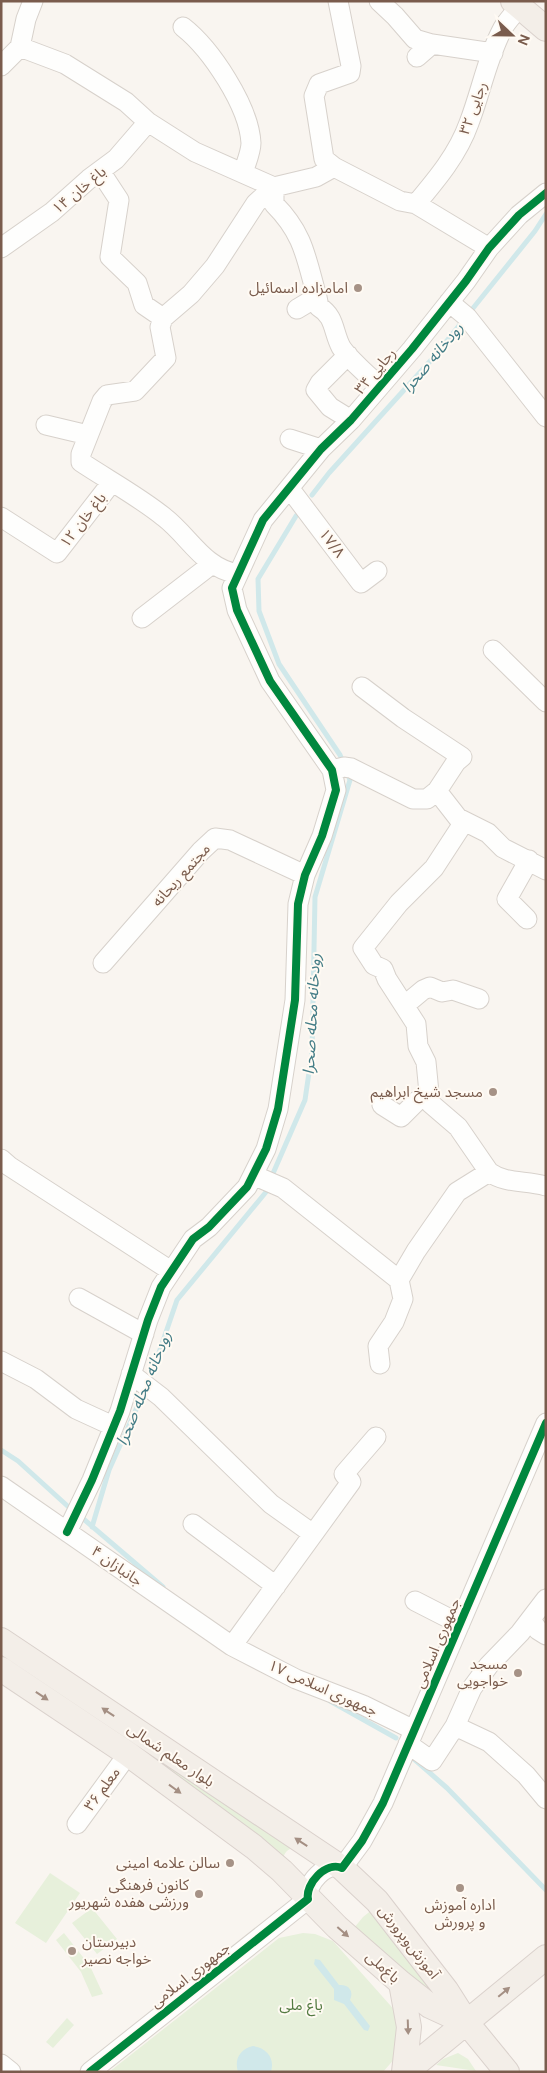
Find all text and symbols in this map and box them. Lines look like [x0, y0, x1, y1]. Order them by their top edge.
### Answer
north arrow [487, 10, 537, 60]
text: N [514, 32, 534, 48]
street label: رجایی ۳۲ [454, 79, 492, 137]
street label: باغ خان ۱۴ [48, 162, 111, 220]
place label: امامزاده اسمائیل [249, 278, 348, 298]
marker: امامزاده اسمائیل [352, 282, 364, 294]
water label: رودخانه صحرا [397, 318, 468, 397]
street label: رجایی ۳۴ [350, 344, 400, 398]
street label: باغ خان ۱۲ [55, 488, 112, 553]
street label: ۱۷/۸ [314, 524, 350, 562]
street label: مجتمع ریحانه [147, 839, 216, 912]
water label: رودخانه محله صحرا [298, 953, 325, 1075]
place label: مسجد شیخ ابراهیم [370, 1082, 483, 1104]
marker: مسجد شیخ ابراهیم [487, 1086, 499, 1098]
water label: رودخانه محله صحرا [111, 1328, 176, 1448]
street label: جانبازان ۴ [87, 1541, 147, 1591]
street label: جمهوری اسلامی [409, 1595, 465, 1691]
place label: مسجد خواجویی [457, 1654, 508, 1691]
street label: جمهوری اسلامی ۱۷ [265, 1655, 381, 1721]
marker: مسجد خواجویی [512, 1667, 524, 1679]
one-way arrow [35, 1691, 49, 1701]
one-way arrow [101, 1707, 115, 1717]
street label: بلوار معلم شمالی [123, 1718, 218, 1792]
street label: معلم ۳۶ [79, 1763, 126, 1816]
one-way arrow [168, 1784, 182, 1794]
one-way arrow [294, 1837, 308, 1846]
place label: سالن علامه امینی [116, 1853, 220, 1873]
marker: سالن علامه امینی [224, 1857, 236, 1869]
place label: کانون فرهنگی ورزشی هفده شهریور [68, 1875, 190, 1912]
marker: اداره آموزش و پرورش [454, 1882, 466, 1894]
marker: کانون فرهنگی ورزشی هفده شهریور [193, 1888, 205, 1900]
place label: اداره آموزش و پرورش [425, 1895, 495, 1932]
street label: آموزش‌و‌پرورش [374, 1901, 445, 1984]
one-way arrow [337, 1926, 349, 1938]
place label: دبیرستان خواجه نصیر [81, 1932, 152, 1969]
street label: جمهوری اسلامی [146, 1937, 234, 2013]
marker: دبیرستان خواجه نصیر [66, 1945, 78, 1957]
street label: باغ‌ملی [360, 1947, 404, 1989]
one-way arrow [498, 1987, 510, 1998]
park label: باغ ملی [279, 1995, 323, 2017]
one-way arrow [404, 2019, 412, 2035]

